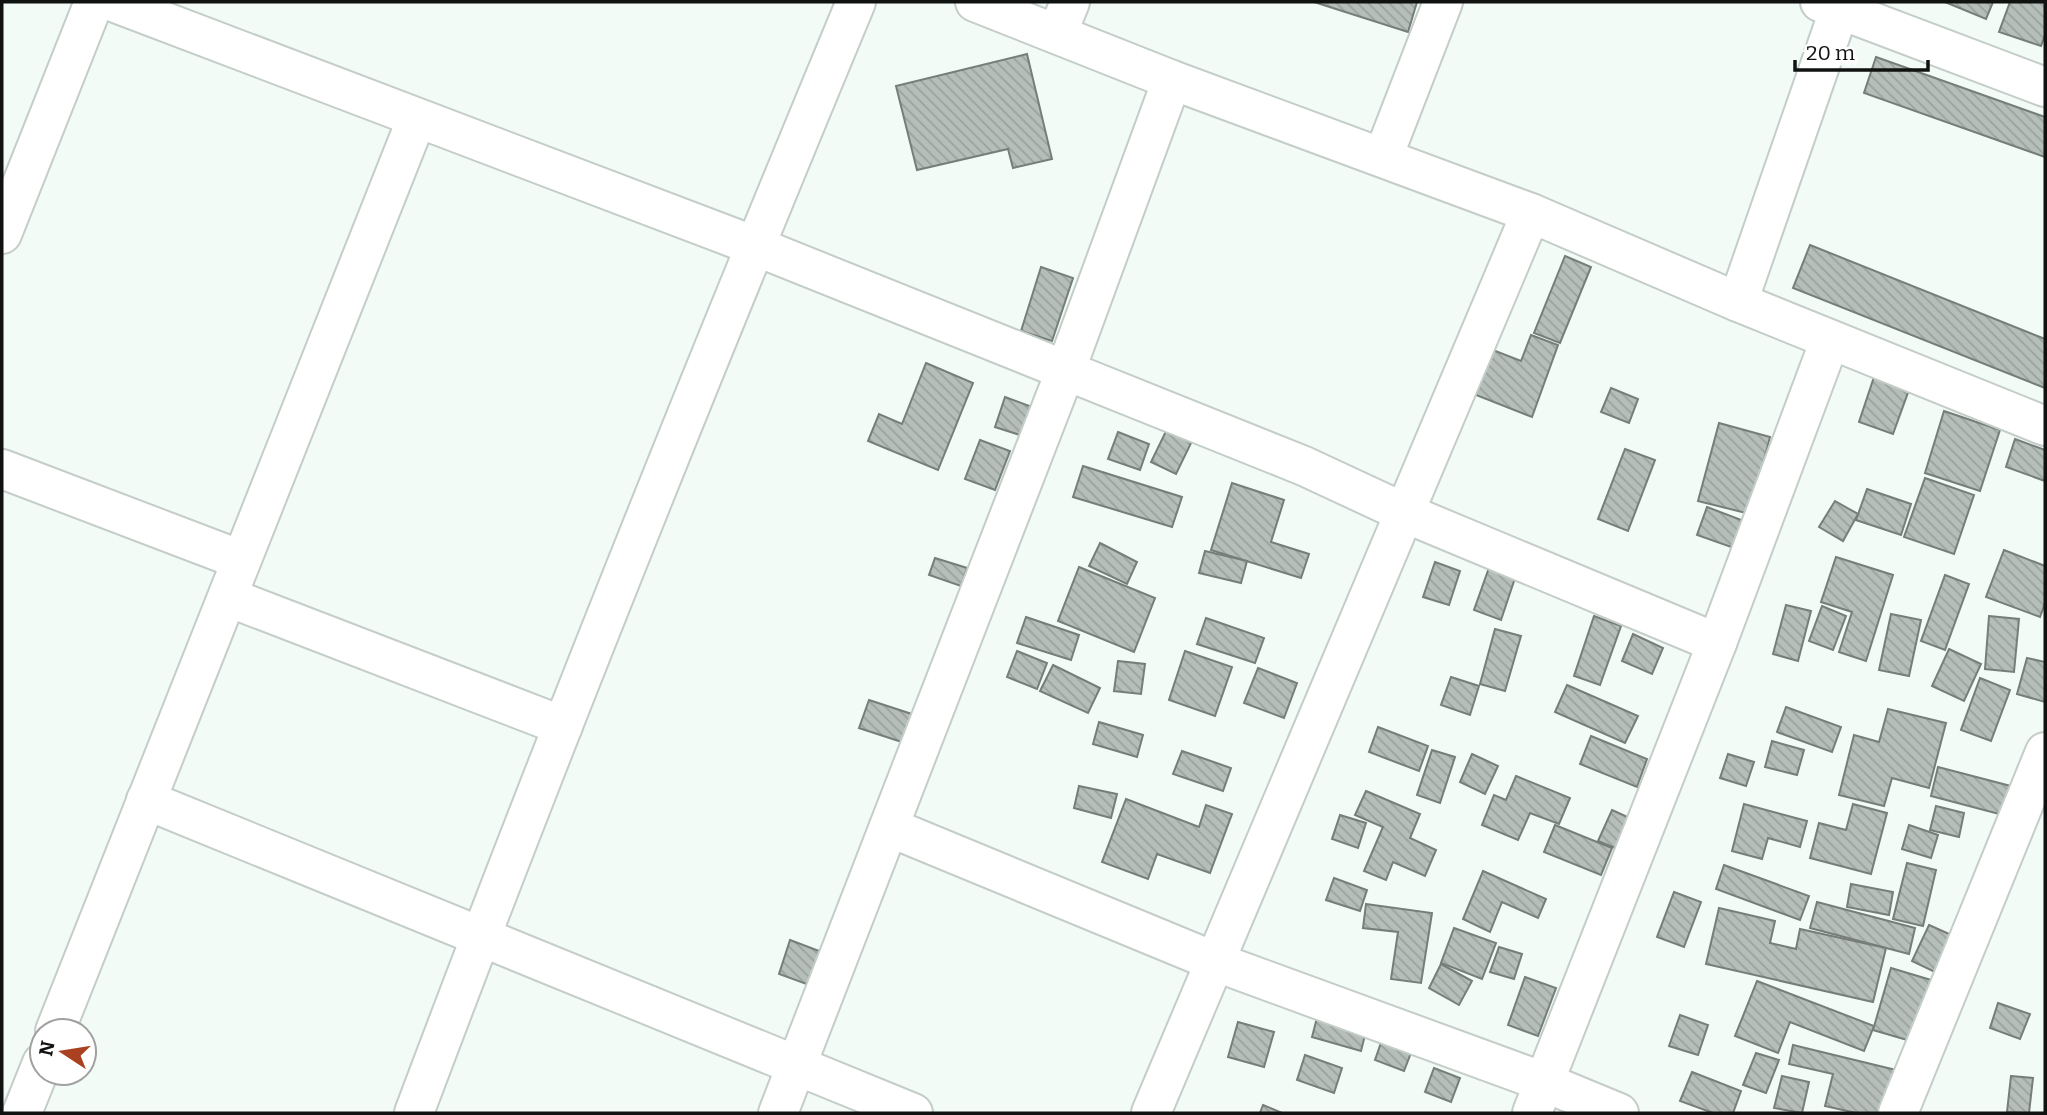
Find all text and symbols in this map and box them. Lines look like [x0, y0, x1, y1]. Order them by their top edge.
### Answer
scale bar [1795, 28, 1928, 72]
text: 20 m [1806, 40, 1855, 66]
north arrow [28, 1017, 98, 1087]
text: N [34, 1039, 60, 1058]

